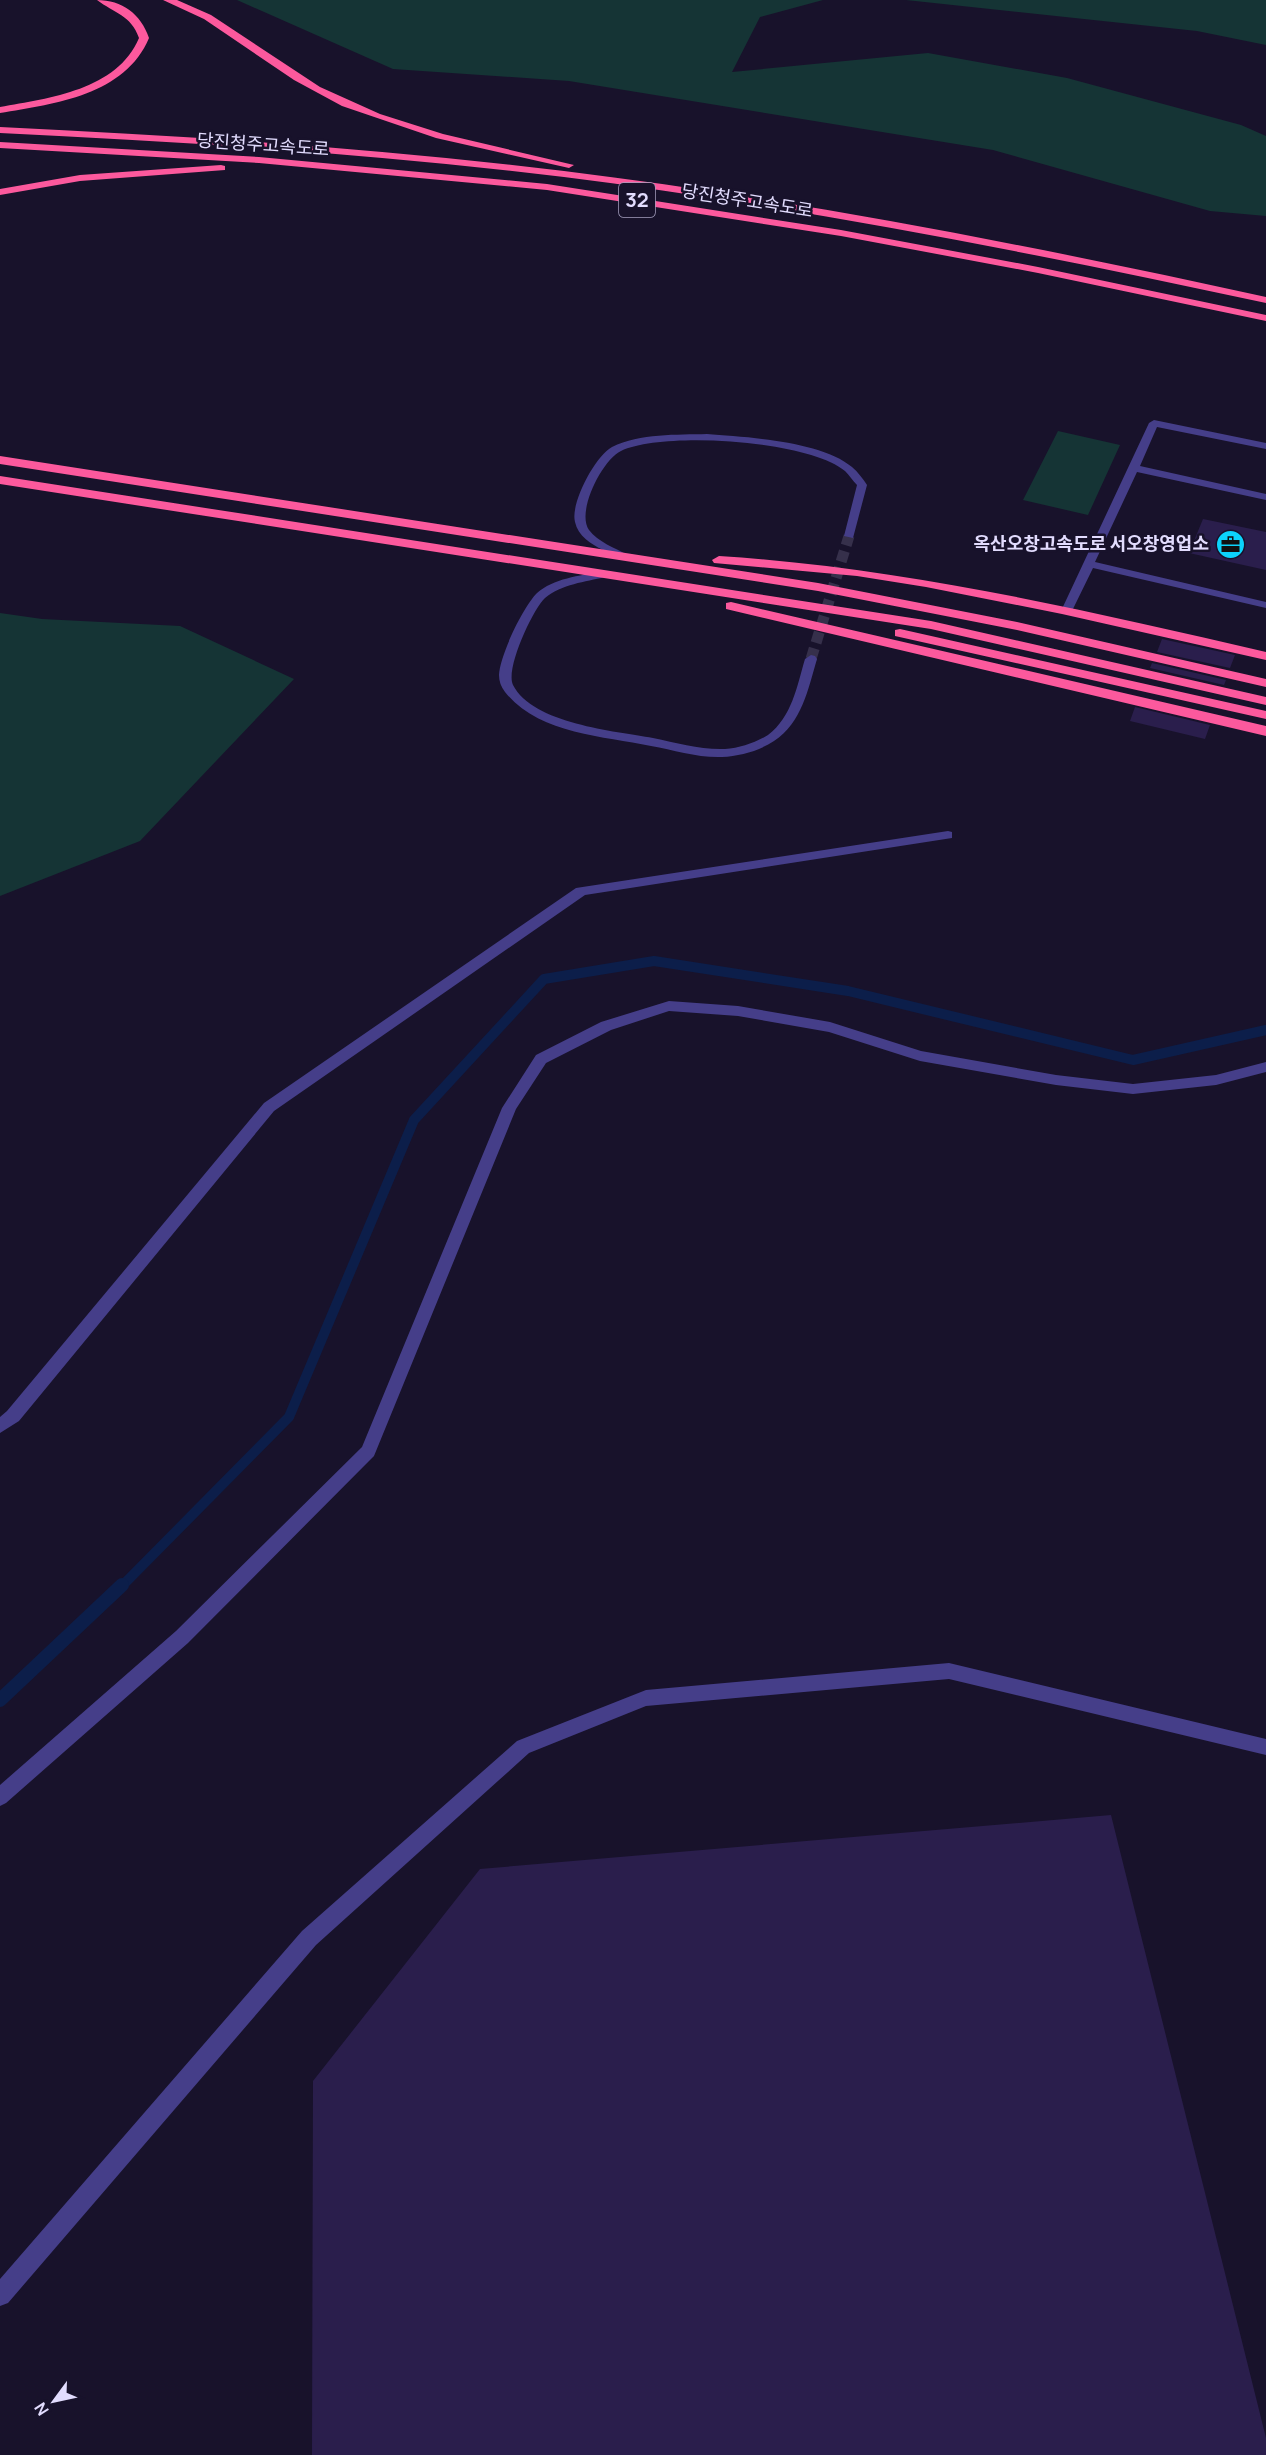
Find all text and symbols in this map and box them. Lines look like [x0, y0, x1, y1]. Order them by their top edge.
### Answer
street label: 당진청주고속도로 [196, 127, 330, 161]
street label: 당진청주고속도로 [680, 178, 814, 222]
road number: 32 [619, 183, 655, 217]
office icon: 옥산오창고속도로 서오창영업소 [1214, 528, 1246, 560]
place label: 옥산오창고속도로 서오창영업소 [974, 531, 1209, 555]
north arrow [24, 2371, 84, 2431]
text: N [29, 2398, 54, 2420]

